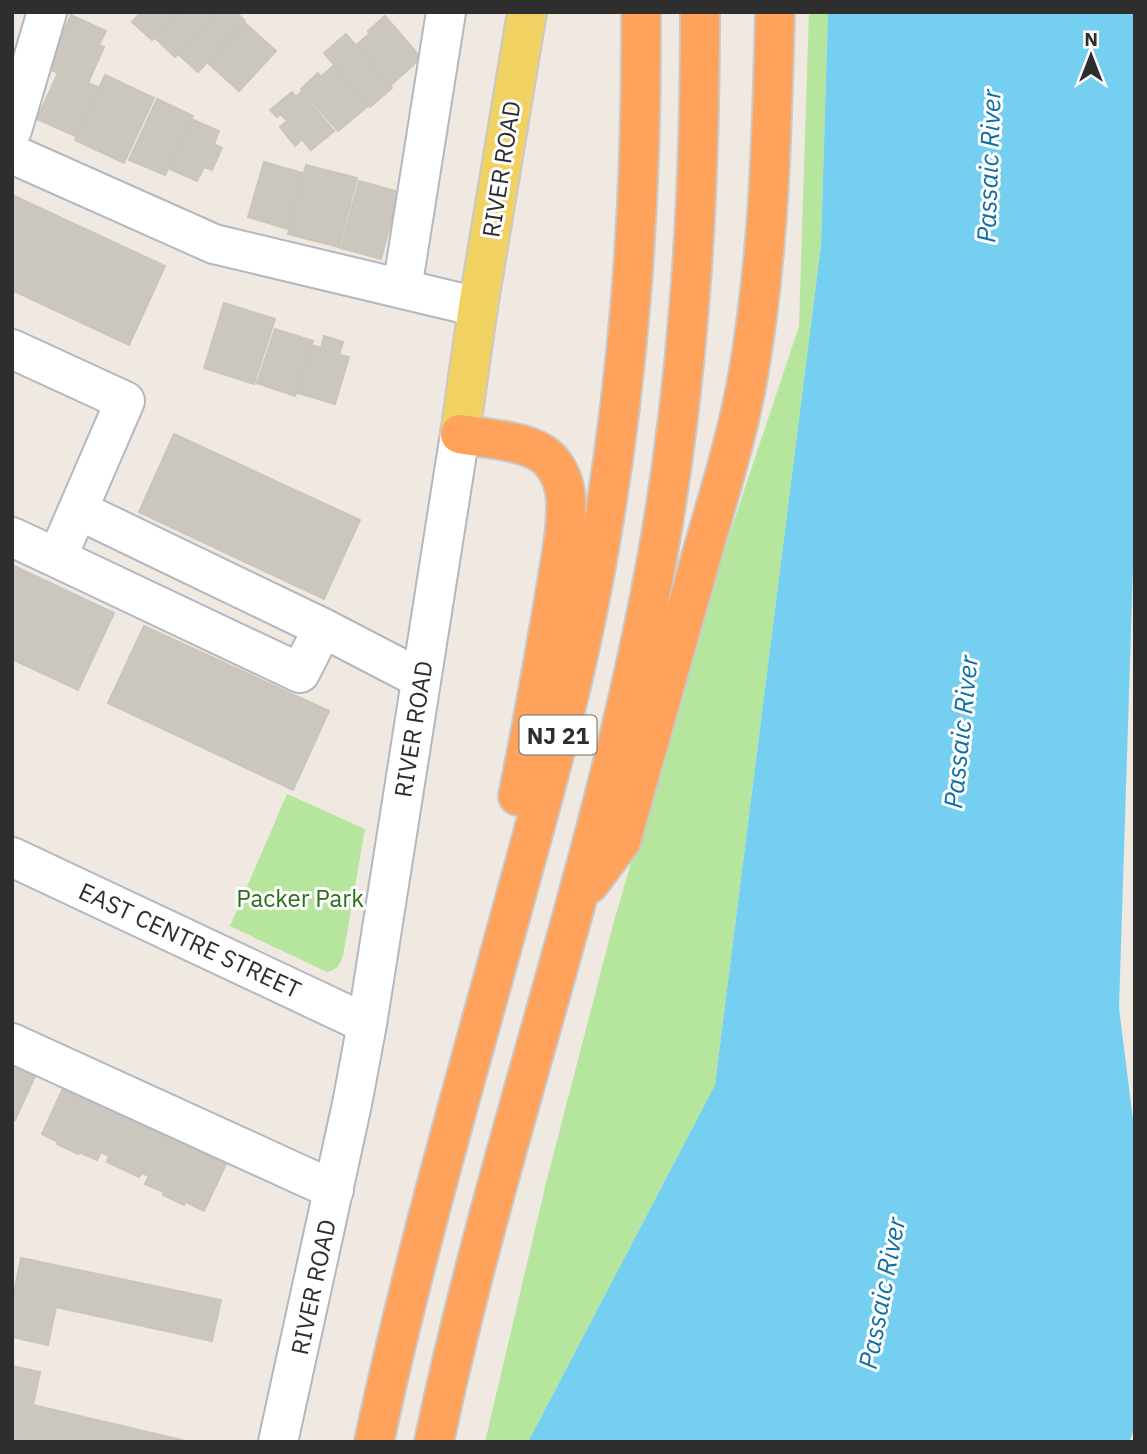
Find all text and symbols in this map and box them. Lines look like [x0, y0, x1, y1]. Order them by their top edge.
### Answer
north arrow [1056, 21, 1126, 91]
text: N [1084, 27, 1098, 51]
water label: Passaic River [968, 87, 1008, 243]
street label: RIVER ROAD [474, 98, 528, 240]
water label: Passaic River [935, 652, 985, 810]
street label: RIVER ROAD [386, 658, 440, 800]
road number: NJ 21 [520, 716, 596, 754]
street label: EAST CENTRE STREET [74, 874, 306, 1006]
park label: Packer Park [236, 882, 364, 914]
water label: Passaic River [850, 1213, 913, 1372]
street label: RIVER ROAD [283, 1216, 343, 1358]

